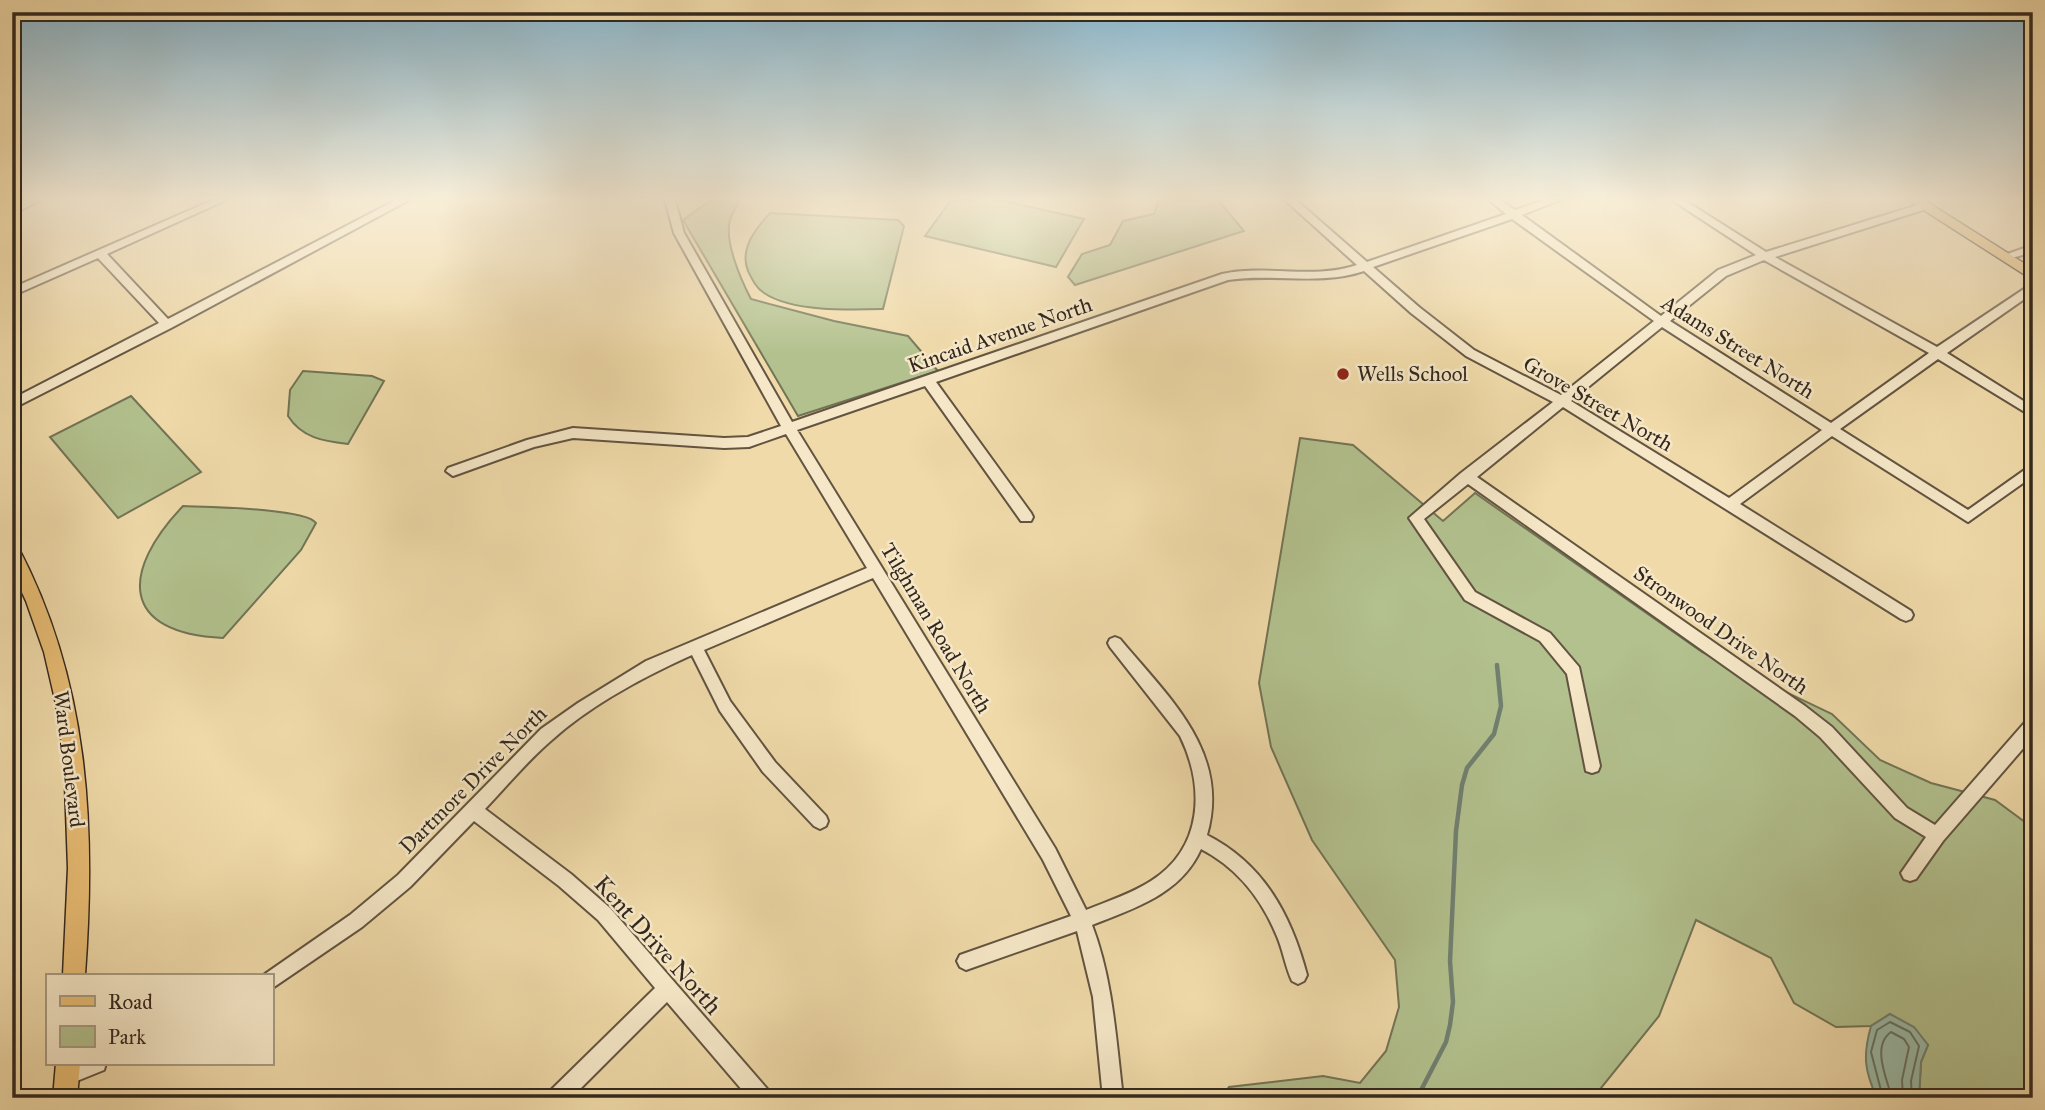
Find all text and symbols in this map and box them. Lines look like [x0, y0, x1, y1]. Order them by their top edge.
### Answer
street label: Adams Street North [1656, 289, 1819, 405]
street label: Kincaid Avenue North [904, 291, 1096, 379]
street label: Grove Street North [1519, 351, 1678, 458]
place label: Wells School [1357, 361, 1468, 387]
marker: Wells School [1335, 366, 1351, 382]
street label: Tilghman Road North [875, 538, 997, 718]
street label: Stronwood Drive North [1629, 560, 1814, 700]
street label: Ward Boulevard [48, 689, 90, 829]
street label: Dartmore Drive North [394, 701, 552, 859]
street label: Kent Drive North [588, 869, 728, 1021]
legend [46, 974, 273, 1064]
text: Road [108, 989, 153, 1015]
text: Park [108, 1024, 146, 1050]

